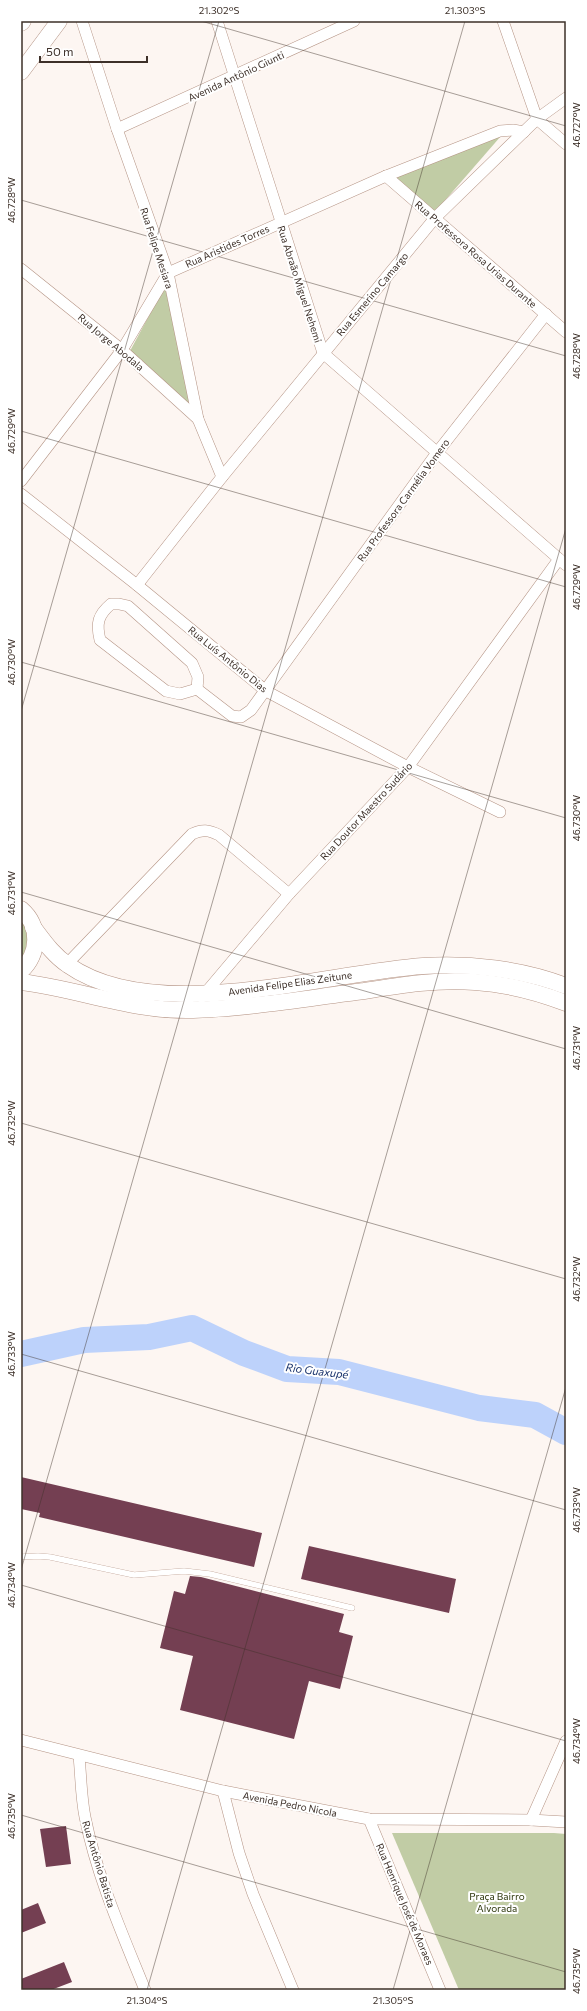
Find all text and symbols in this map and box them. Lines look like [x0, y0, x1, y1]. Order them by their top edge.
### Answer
text: 21.302°S [199, 4, 239, 16]
text: 21.303°S [445, 4, 485, 16]
scale bar [40, 38, 147, 64]
text: 50 m [46, 44, 74, 58]
street label: Avenida Antônio Giunti [186, 48, 286, 104]
text: 46.727°W [570, 102, 582, 148]
text: 46.728°W [5, 177, 17, 223]
street label: Rua Professora Rosa Urias Durante [413, 198, 539, 310]
street label: Rua Felipe Mesiara [138, 206, 176, 290]
street label: Rua Aristides Torres [183, 222, 271, 270]
street label: Rua Abraão Miguel Nehemi [275, 224, 325, 344]
street label: Rua Esmerino Camargo [334, 250, 410, 338]
street label: Rua Jorge Abodala [76, 311, 146, 373]
text: 46.728°W [570, 333, 582, 379]
text: 46.729°W [5, 408, 17, 454]
street label: Rua Professora Carmélia Vomero [354, 436, 452, 564]
text: 46.729°W [570, 564, 582, 610]
street label: Rua Luís Antônio Dias [186, 623, 270, 695]
text: 46.730°W [5, 639, 17, 685]
street label: Rua Doutor Maestro Sudário [317, 760, 415, 862]
text: 46.730°W [570, 795, 582, 841]
text: 46.731°W [5, 871, 17, 915]
street label: Avenida Felipe Elias Zeitune [227, 968, 353, 998]
text: 46.731°W [570, 1026, 582, 1070]
text: 46.732°W [5, 1100, 17, 1146]
text: 46.732°W [570, 1256, 582, 1302]
text: 46.733°W [5, 1331, 17, 1377]
water label: Rio Guaxupé [285, 1360, 349, 1381]
text: 46.733°W [570, 1487, 582, 1533]
text: 46.734°W [5, 1562, 17, 1608]
text: 46.734°W [570, 1718, 582, 1764]
street label: Avenida Pedro Nicola [242, 1789, 338, 1819]
text: 46.735°W [5, 1793, 17, 1839]
street label: Rua Antônio Batista [80, 1819, 118, 1909]
street label: Rua Henrique José de Moraes [374, 1841, 436, 1967]
park label: Praça Bairro Alvorada [469, 1890, 525, 1914]
text: 46.735°W [570, 1948, 582, 1994]
text: 21.304°S [127, 1994, 168, 2006]
text: 21.305°S [373, 1994, 414, 2006]

